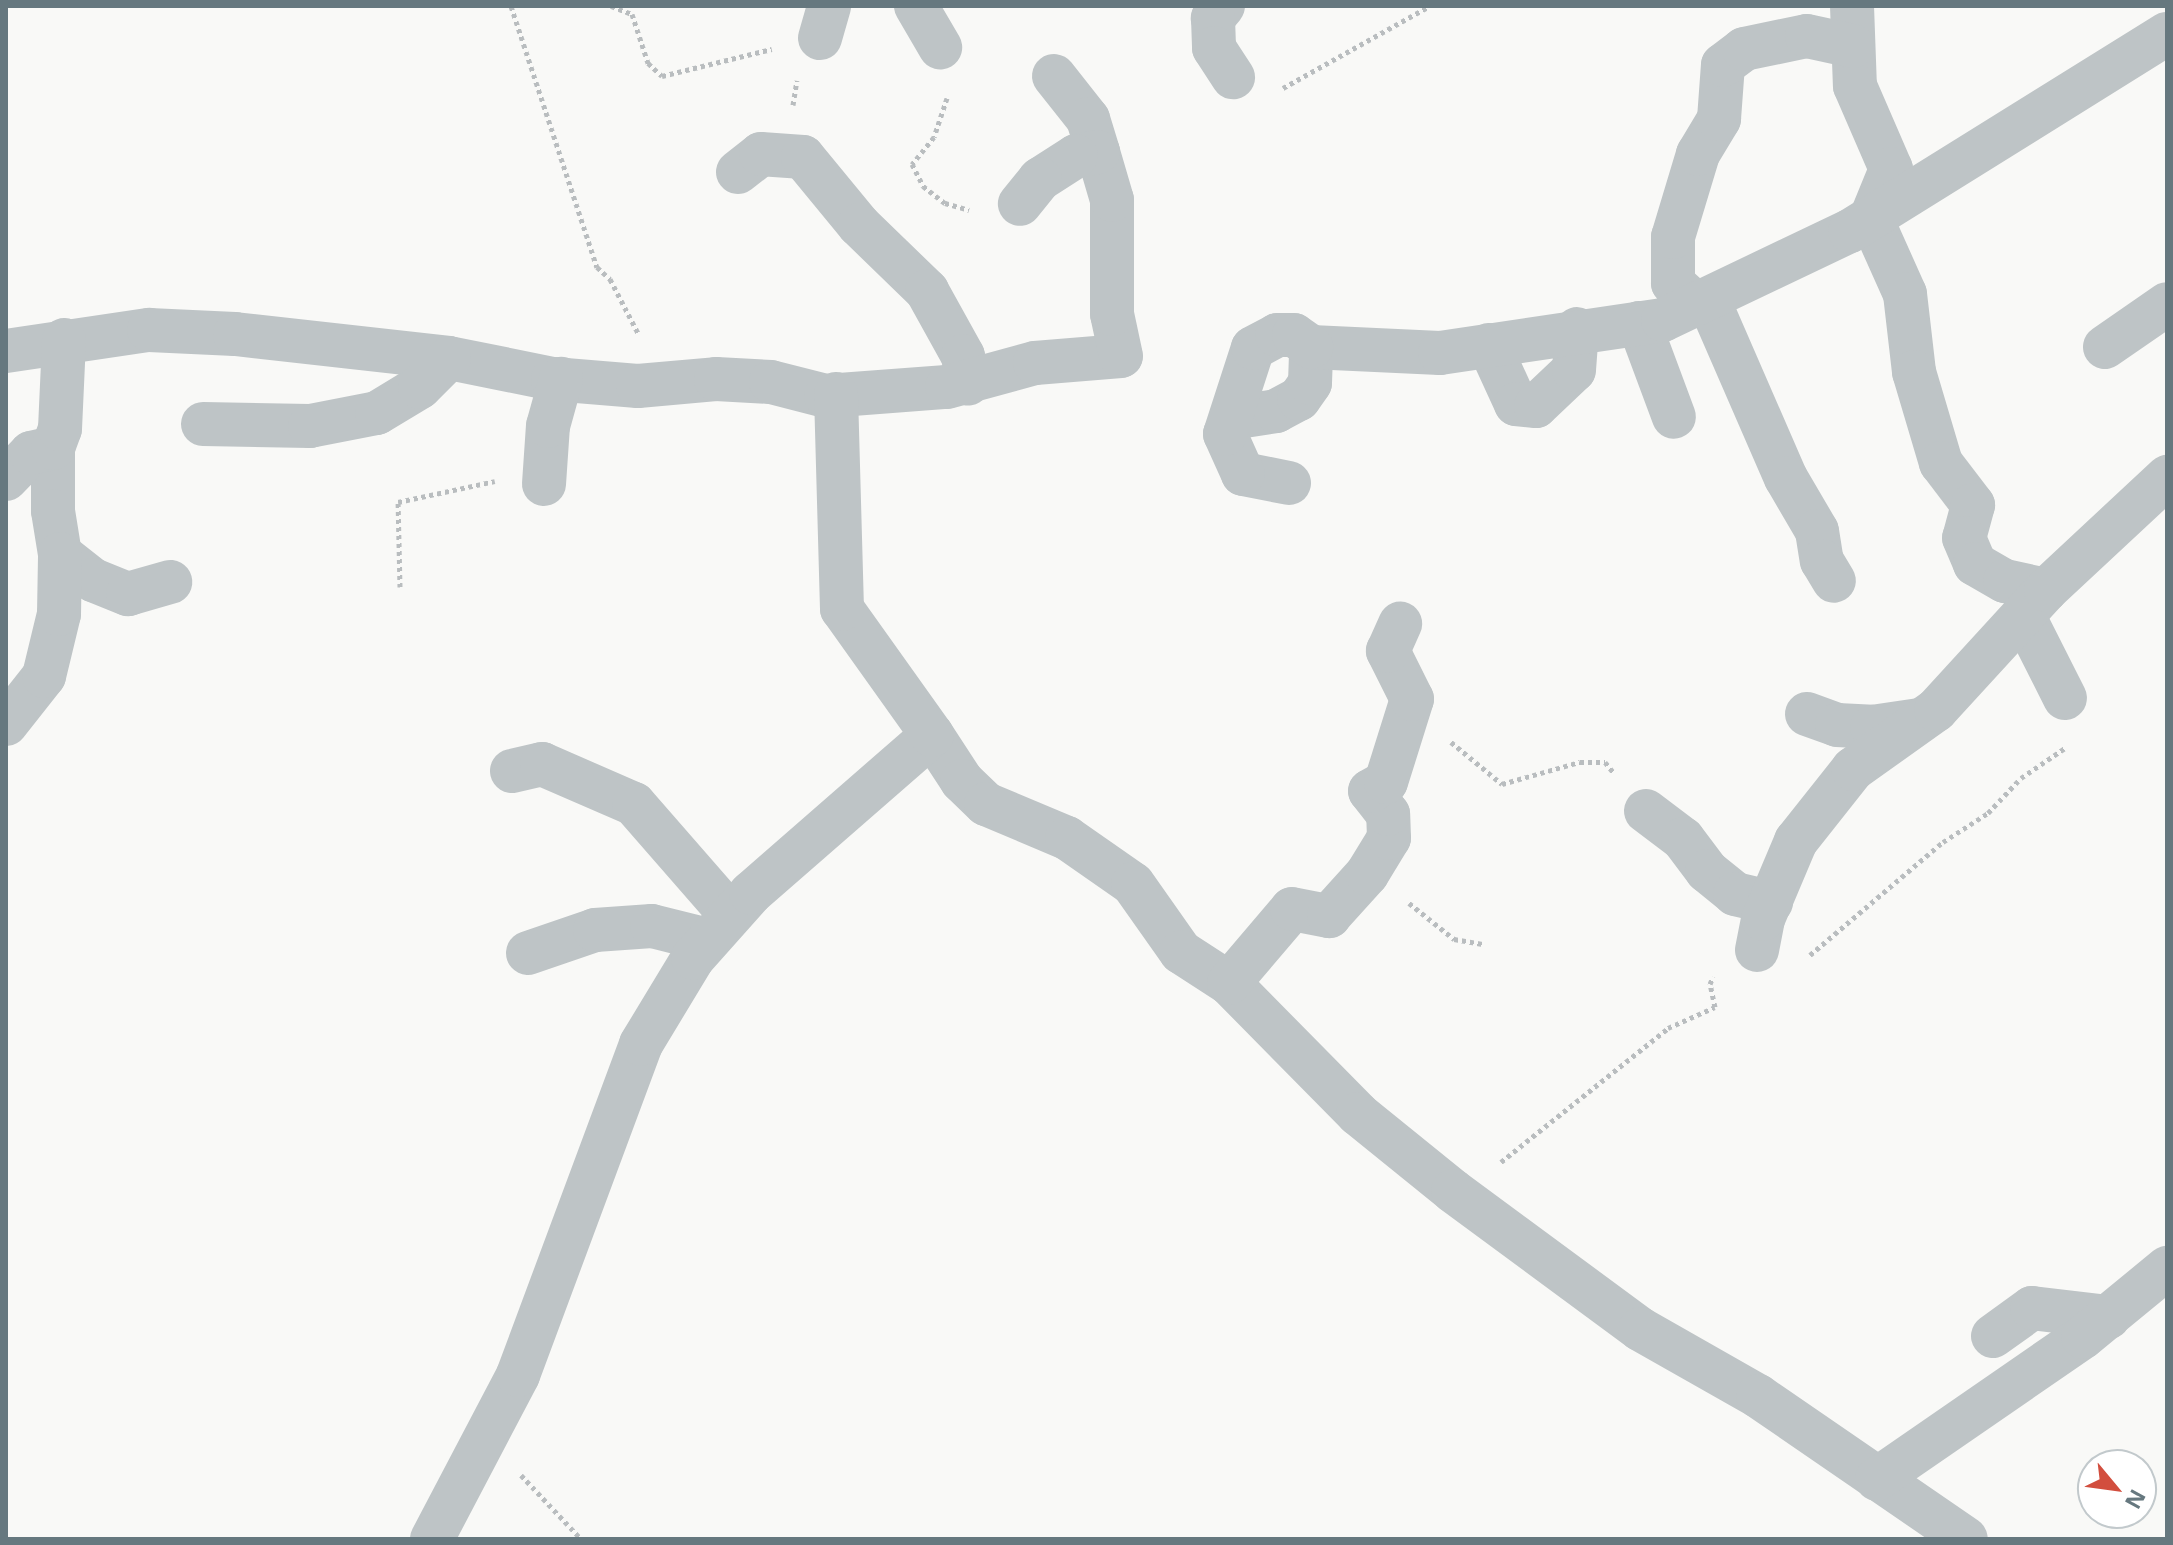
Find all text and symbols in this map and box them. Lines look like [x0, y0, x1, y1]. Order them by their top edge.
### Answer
north arrow [2077, 1449, 2157, 1529]
text: N [2119, 1485, 2154, 1515]

